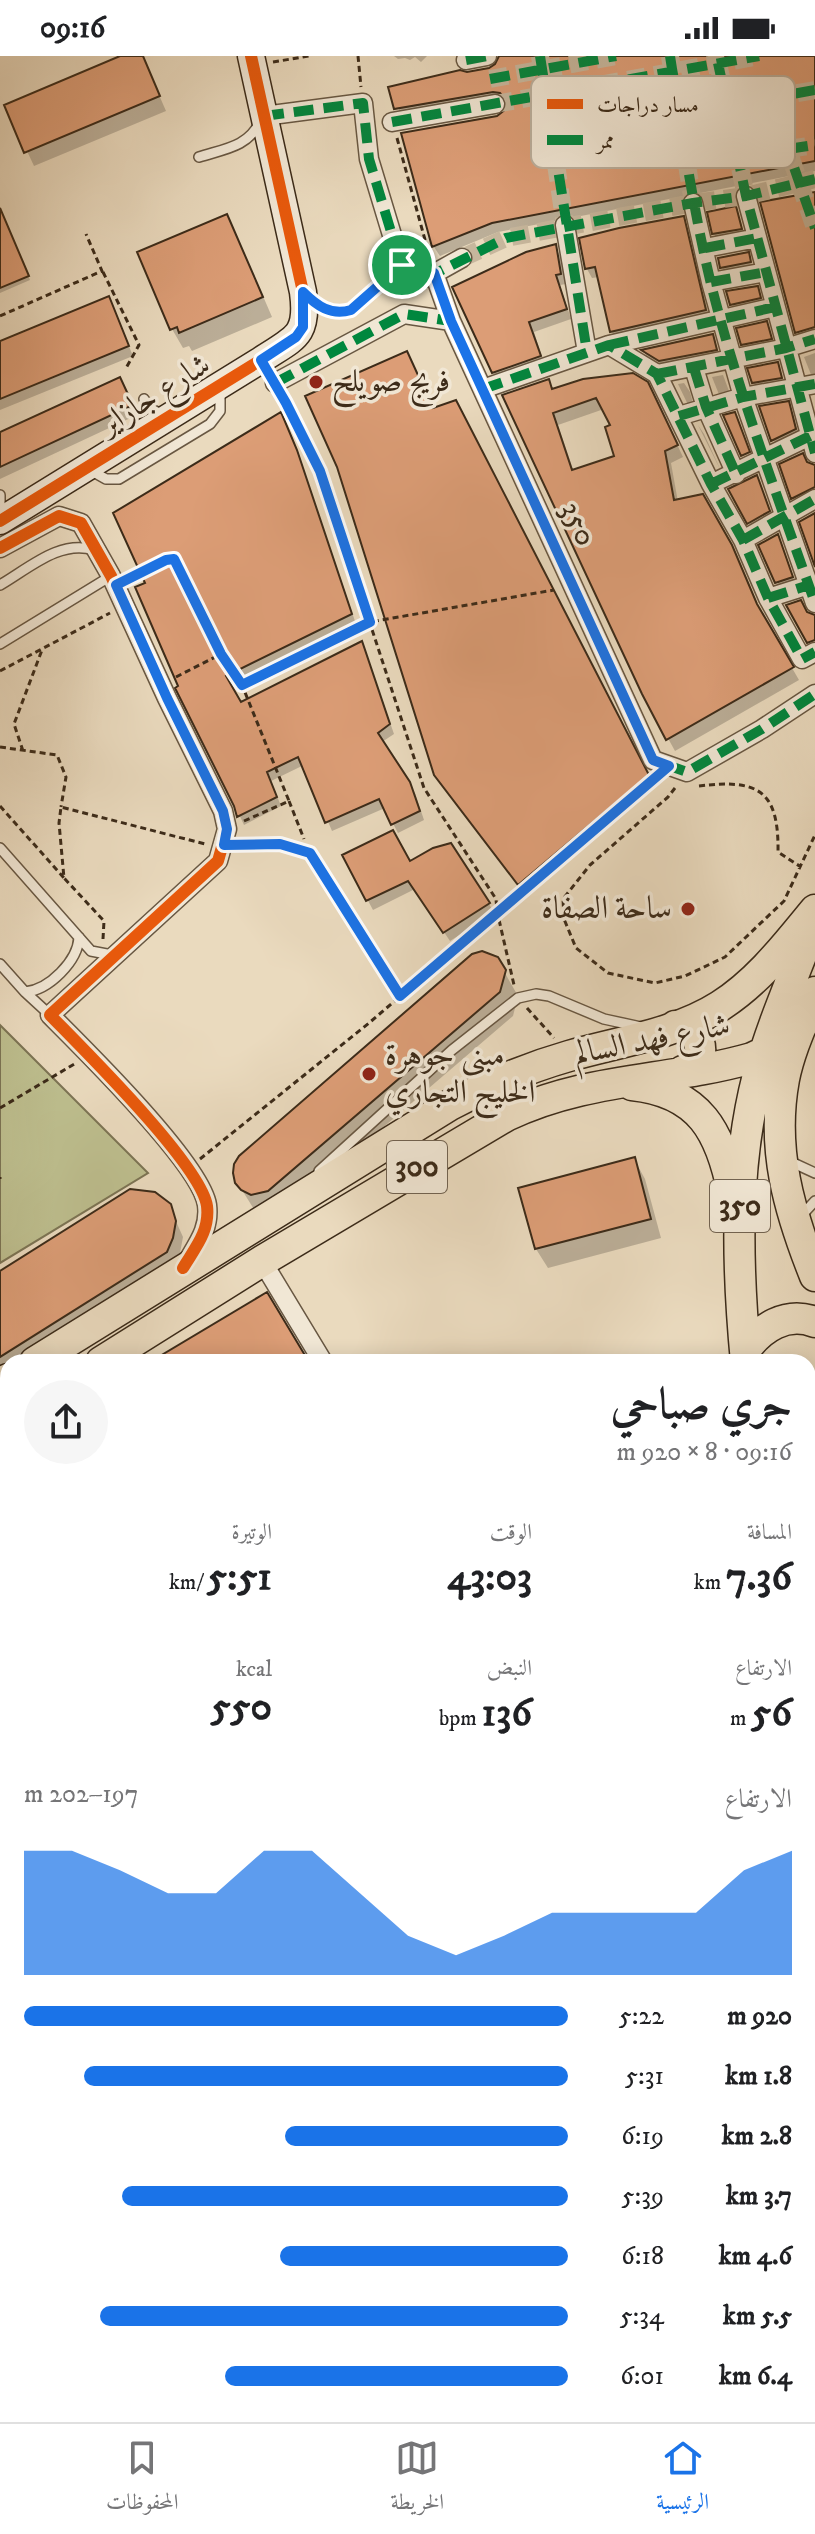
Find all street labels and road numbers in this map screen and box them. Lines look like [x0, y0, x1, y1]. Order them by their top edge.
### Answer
street label: شارع جازاير [89, 345, 221, 451]
street label: 350 [550, 495, 606, 553]
street label: شارع فهد السالم [570, 1005, 735, 1081]
road number: 300 [387, 1141, 447, 1193]
road number: 350 [710, 1180, 770, 1232]

